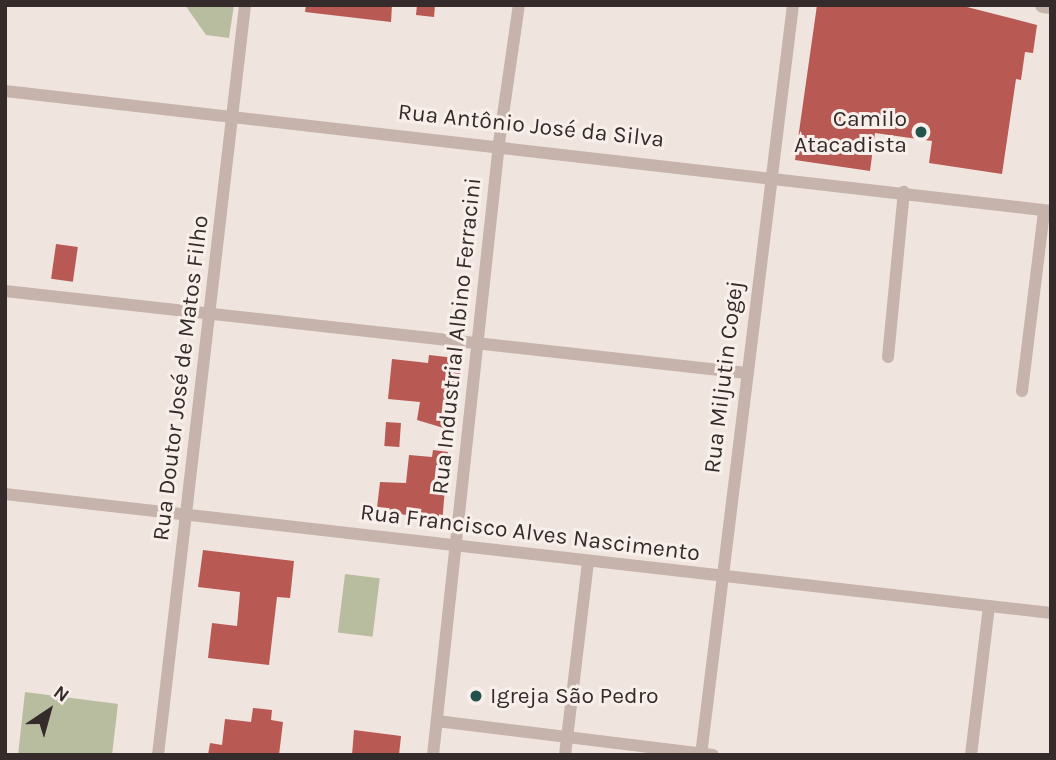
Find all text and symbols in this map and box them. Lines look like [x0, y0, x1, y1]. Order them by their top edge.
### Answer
street label: Rua Antônio José da Silva [396, 98, 666, 154]
place label: Camilo Atacadista [794, 105, 907, 159]
marker: Camilo Atacadista [913, 124, 929, 140]
street label: Rua Industrial Albino Ferracini [427, 176, 487, 496]
street label: Rua Doutor José de Matos Filho [147, 214, 215, 542]
street label: Rua Miljutin Cogej [699, 279, 749, 475]
street label: Rua Francisco Alves Nascimento [359, 498, 701, 568]
north arrow [14, 676, 84, 746]
text: N [49, 681, 73, 707]
place label: Igreja São Pedro [490, 682, 659, 710]
marker: Igreja São Pedro [468, 688, 484, 704]

